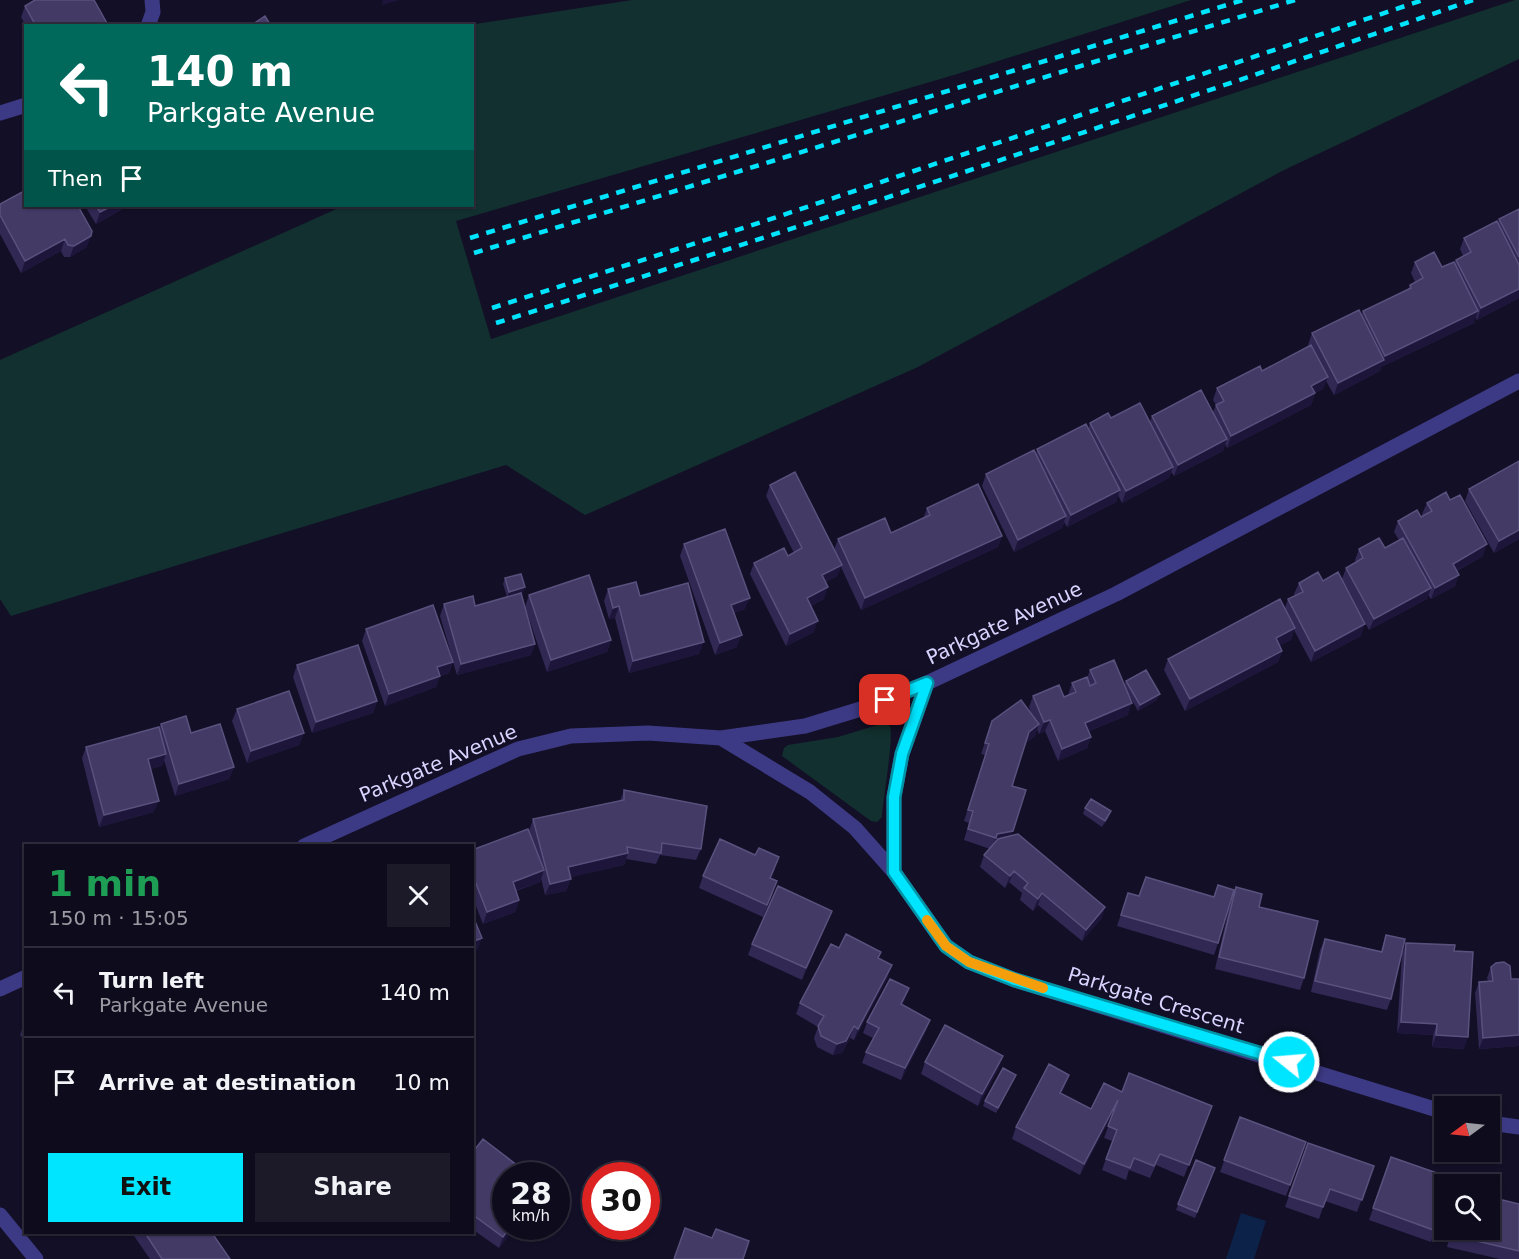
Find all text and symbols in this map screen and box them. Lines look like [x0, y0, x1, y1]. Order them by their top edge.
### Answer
text: 140 m [147, 47, 293, 96]
icon: left [48, 48, 126, 126]
text: Parkgate Avenue [147, 97, 375, 128]
icon: arrive [115, 162, 148, 195]
text: Then [48, 166, 103, 191]
street label: Parkgate Avenue [922, 576, 1086, 670]
pin [859, 674, 910, 725]
icon: arrive [868, 683, 901, 716]
street label: Parkgate Avenue [356, 719, 520, 807]
text: 1 min [48, 863, 161, 904]
button: close [387, 864, 450, 927]
text: 150 m · 15:05 [48, 906, 189, 930]
street label: Parkgate Crescent [1065, 962, 1247, 1038]
text: Turn left [99, 968, 204, 993]
icon: left [48, 976, 81, 1009]
text: 140 m [380, 980, 450, 1005]
text: Parkgate Avenue [99, 993, 268, 1017]
position arrow [1257, 1030, 1321, 1094]
icon: arrive [48, 1066, 81, 1099]
text: Arrive at destination [99, 1070, 356, 1095]
text: 10 m [394, 1070, 450, 1095]
north arrow [1434, 1096, 1500, 1162]
map controls [1434, 1096, 1500, 1240]
button: Exit [48, 1153, 243, 1222]
button: Share [255, 1153, 450, 1222]
speed limit sign: 30 [582, 1162, 660, 1240]
button: search [1434, 1174, 1500, 1240]
text: 28 [510, 1176, 552, 1211]
text: km/h [512, 1207, 550, 1225]

